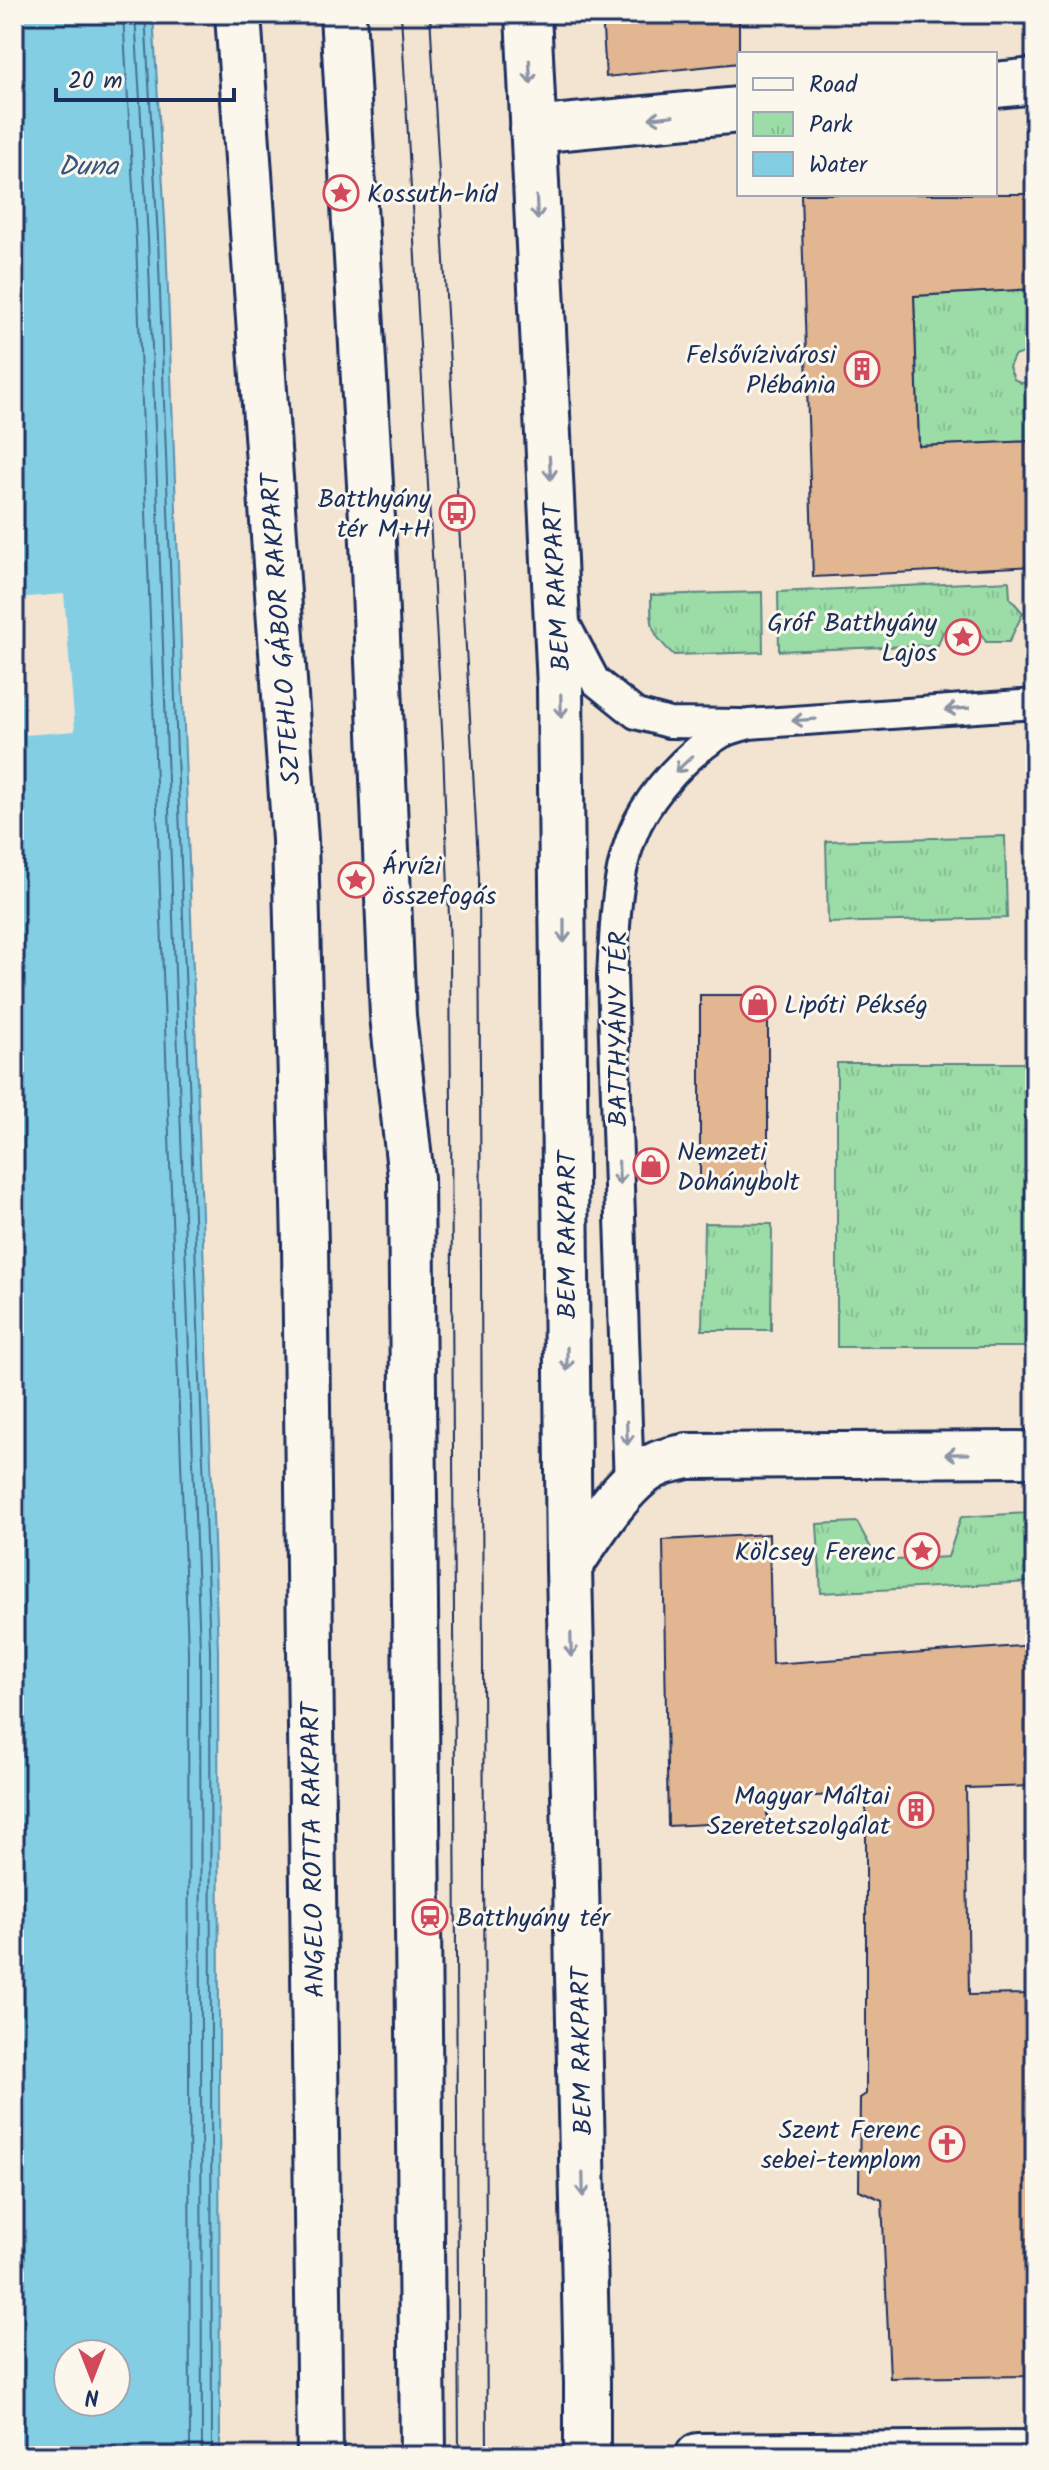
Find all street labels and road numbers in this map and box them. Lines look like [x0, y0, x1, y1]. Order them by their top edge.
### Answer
street label: SZTEHLO GÁBOR RAKPART [250, 470, 314, 786]
street label: BEM RAKPART [533, 500, 583, 672]
street label: BATTHYÁNY TÉR [598, 931, 640, 1127]
street label: BEM RAKPART [547, 1149, 589, 1319]
street label: ANGELO ROTTA RAKPART [290, 1700, 338, 1998]
street label: BEM RAKPART [560, 1964, 605, 2135]

